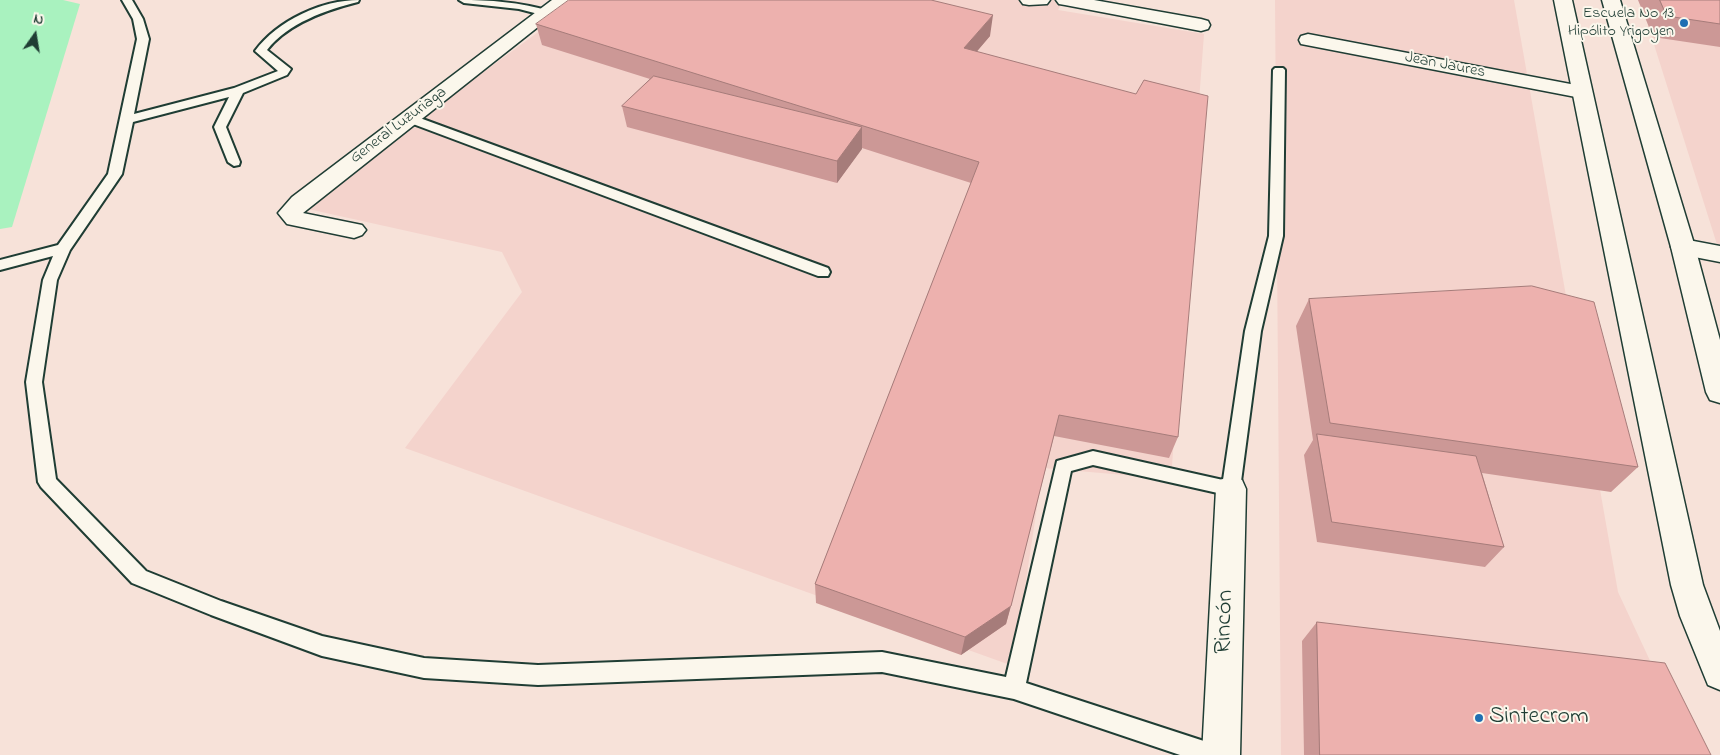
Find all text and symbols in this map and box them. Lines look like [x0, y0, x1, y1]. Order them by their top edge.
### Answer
place label: Escuela No 13 Hipólito Yrigoyen [1568, 4, 1674, 42]
text: N [32, 9, 45, 31]
north arrow [10, 10, 60, 60]
marker: Escuela No 13 Hipólito Yrigoyen [1678, 17, 1690, 29]
street label: Jean Jaures [1403, 49, 1487, 83]
street label: General Luzuriaga [347, 84, 451, 168]
street label: Rincón [1210, 589, 1242, 655]
place label: Sintecrom [1489, 704, 1589, 732]
marker: Sintecrom [1473, 712, 1485, 724]

